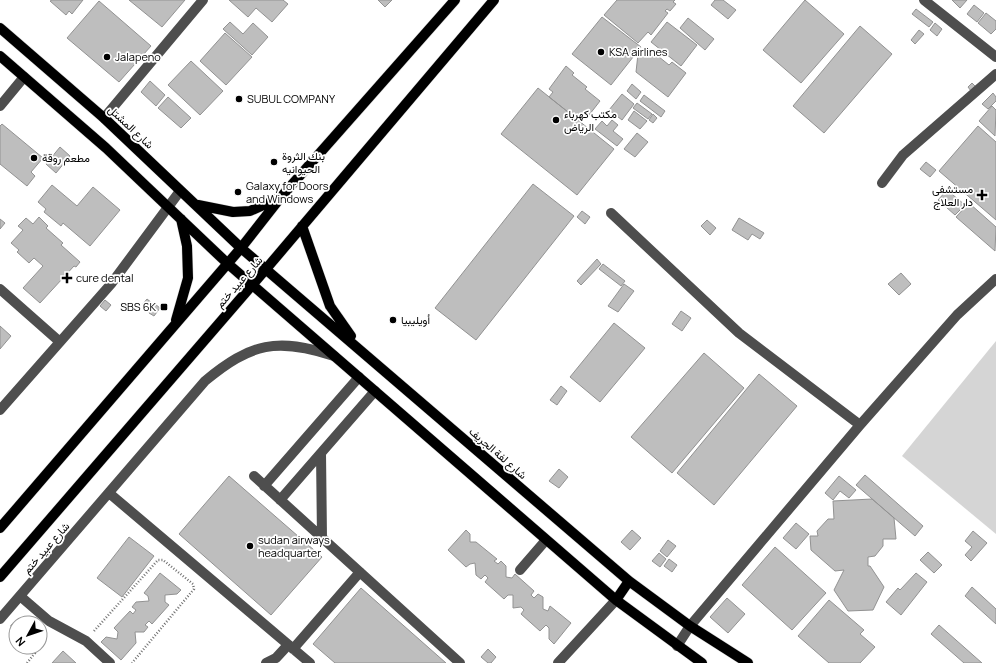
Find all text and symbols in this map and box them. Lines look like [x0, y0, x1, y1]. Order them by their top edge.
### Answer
place label: KSA airlines [609, 44, 668, 59]
marker: KSA airlines [596, 47, 606, 57]
place label: Jalapeno [115, 49, 161, 64]
marker: Jalapeno [102, 52, 112, 62]
place label: SUBUL COMPANY [247, 91, 336, 106]
marker: SUBUL COMPANY [234, 94, 244, 104]
street label: شارع المشتل [105, 102, 158, 153]
place label: مكتب كهرباء الرياض [564, 106, 617, 134]
marker: مكتب كهرباء الرياض [551, 115, 561, 125]
place label: بنك الثروة الحيوانيه [282, 148, 325, 176]
place label: مطعم روقة [42, 150, 90, 166]
marker: مطعم روقة [29, 153, 39, 163]
marker: بنك الثروة الحيوانيه [269, 157, 279, 167]
place label: Galaxy for Doors and Windows [246, 178, 329, 206]
place label: مستشفى دار العلاج [932, 181, 973, 210]
marker: Galaxy for Doors and Windows [233, 187, 243, 197]
marker: مستشفى دار العلاج [976, 189, 988, 201]
street label: شارع عبيد ختم [212, 252, 266, 311]
place label: cure dental [76, 270, 134, 285]
marker: cure dental [61, 272, 73, 284]
place label: SBS 6K [120, 299, 156, 314]
marker: SBS 6K [159, 302, 169, 312]
place label: أويليبيا [401, 312, 430, 327]
marker: أويليبيا [388, 315, 398, 325]
street label: شارع لفة الجريف [466, 423, 531, 483]
street label: شارع عبيد ختم [19, 518, 73, 577]
place label: sudan airways headquarter [258, 532, 330, 560]
marker: sudan airways headquarter [245, 541, 255, 551]
north arrow [8, 615, 48, 655]
text: N [12, 634, 28, 650]

